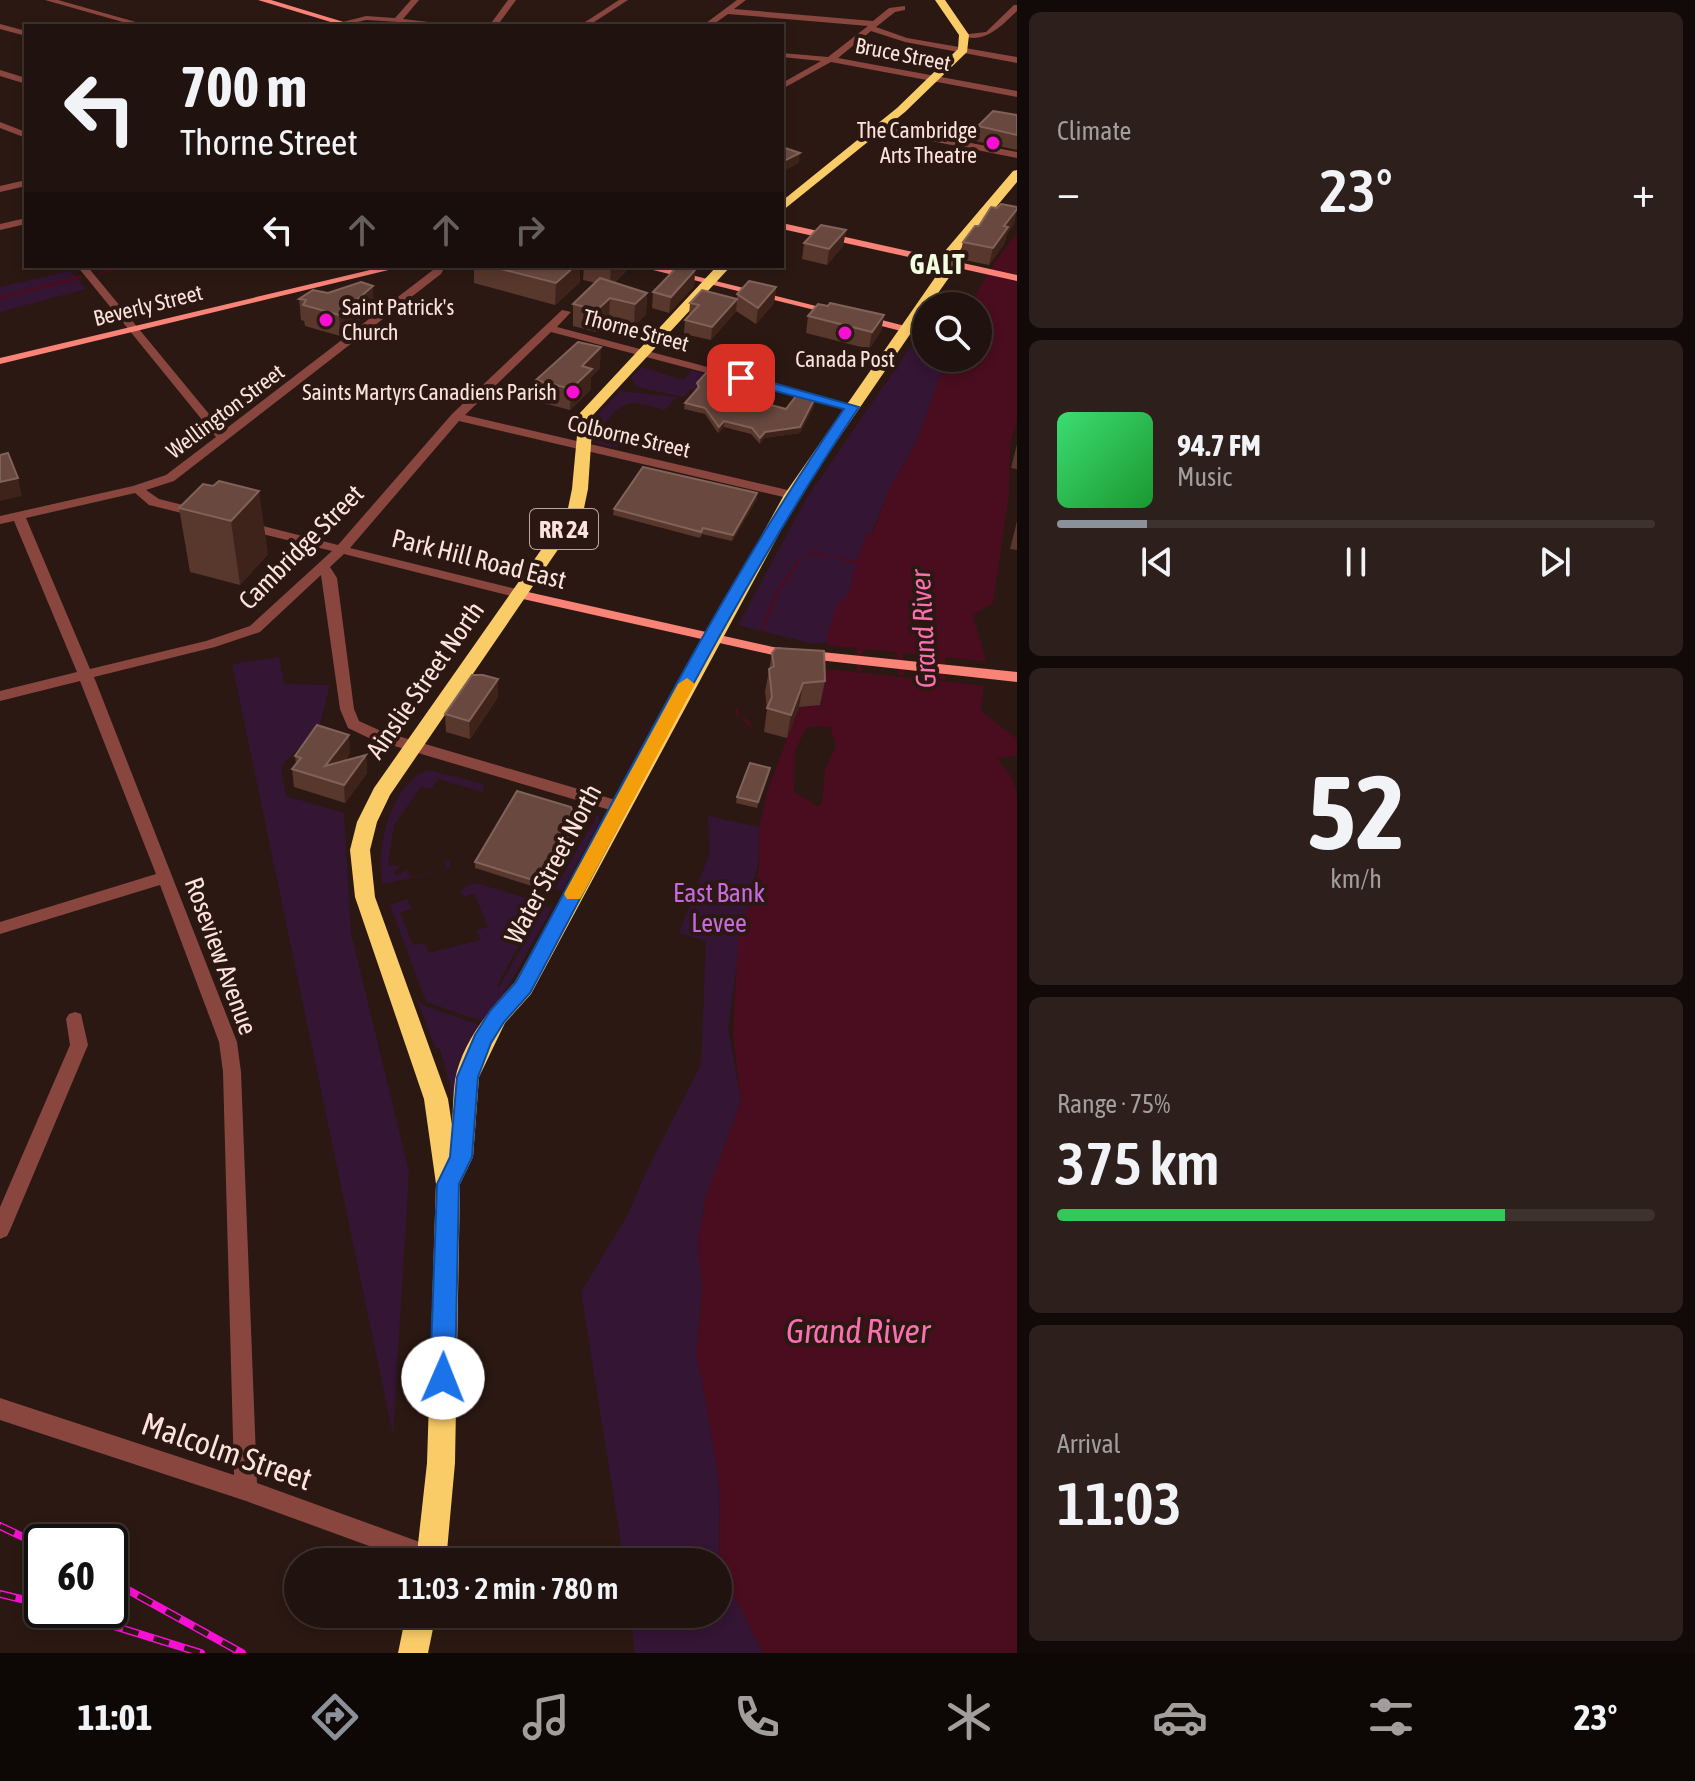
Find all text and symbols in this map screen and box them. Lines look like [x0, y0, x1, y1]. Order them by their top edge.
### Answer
street label: Bruce Street [853, 32, 953, 76]
text: 700 m [180, 55, 307, 119]
icon: left [48, 56, 152, 160]
text: Climate [1057, 116, 1131, 146]
place label: The Cambridge Arts Theatre [857, 117, 977, 168]
text: Thorne Street [180, 121, 358, 163]
marker: The Cambridge Arts Theatre [984, 134, 1002, 152]
text: 23° [1320, 156, 1392, 225]
text: − [1057, 166, 1080, 216]
text: + [1632, 166, 1655, 216]
icon: left [256, 208, 300, 252]
icon: ahead [340, 208, 384, 252]
icon: ahead [424, 208, 468, 252]
icon: right [508, 208, 552, 252]
district label: GALT [909, 248, 967, 280]
street label: Beverly Street [91, 279, 205, 331]
map controls [912, 292, 992, 372]
button: search [912, 292, 992, 372]
place label: Saint Patrick's Church [342, 294, 454, 345]
street label: Thorne Street [580, 303, 692, 357]
marker: Saint Patrick's Church [317, 311, 335, 329]
marker: Canada Post [836, 324, 854, 342]
pin [707, 344, 775, 412]
place label: Canada Post [795, 346, 895, 372]
icon: arrive [719, 356, 763, 400]
street label: Wellington Street [161, 358, 289, 464]
place label: Saints Martyrs Canadiens Parish [302, 379, 557, 405]
marker: Saints Martyrs Canadiens Parish [564, 383, 582, 401]
street label: Colborne Street [565, 409, 693, 463]
text: 94.7 FM [1177, 428, 1261, 462]
text: Music [1177, 462, 1232, 492]
street label: Cambridge Street [232, 478, 370, 616]
road number: RR 24 [530, 509, 598, 549]
street label: Park Hill Road East [389, 523, 569, 595]
icon: previous [1135, 540, 1179, 584]
icon: pause [1334, 540, 1378, 584]
icon: next [1533, 540, 1577, 584]
water label: Grand River [904, 567, 942, 689]
street label: Ainslie Street North [360, 596, 490, 764]
text: 52 [1307, 752, 1405, 871]
street label: Water Street North [498, 779, 608, 949]
text: km/h [1330, 864, 1382, 894]
street label: Roseview Avenue [179, 873, 263, 1039]
park label: East Bank Levee [673, 878, 765, 938]
text: Range · 75% [1057, 1089, 1170, 1119]
text: 375 km [1057, 1129, 1219, 1198]
water label: Grand River [786, 1311, 932, 1350]
position arrow [401, 1336, 485, 1420]
street label: Malcolm Street [137, 1405, 317, 1497]
text: Arrival [1057, 1429, 1121, 1459]
text: 11:03 [1057, 1469, 1182, 1538]
speed limit sign: 60 [24, 1524, 128, 1628]
text: 11:03 · 2 min · 780 m [398, 1571, 618, 1605]
icon: directions [307, 1689, 363, 1745]
icon: music [518, 1689, 574, 1745]
icon: phone [729, 1689, 785, 1745]
icon: climate [941, 1689, 997, 1745]
icon: car [1152, 1689, 1208, 1745]
icon: filters [1363, 1689, 1419, 1745]
text: 11:01 [78, 1696, 152, 1738]
text: 23° [1574, 1696, 1617, 1738]

